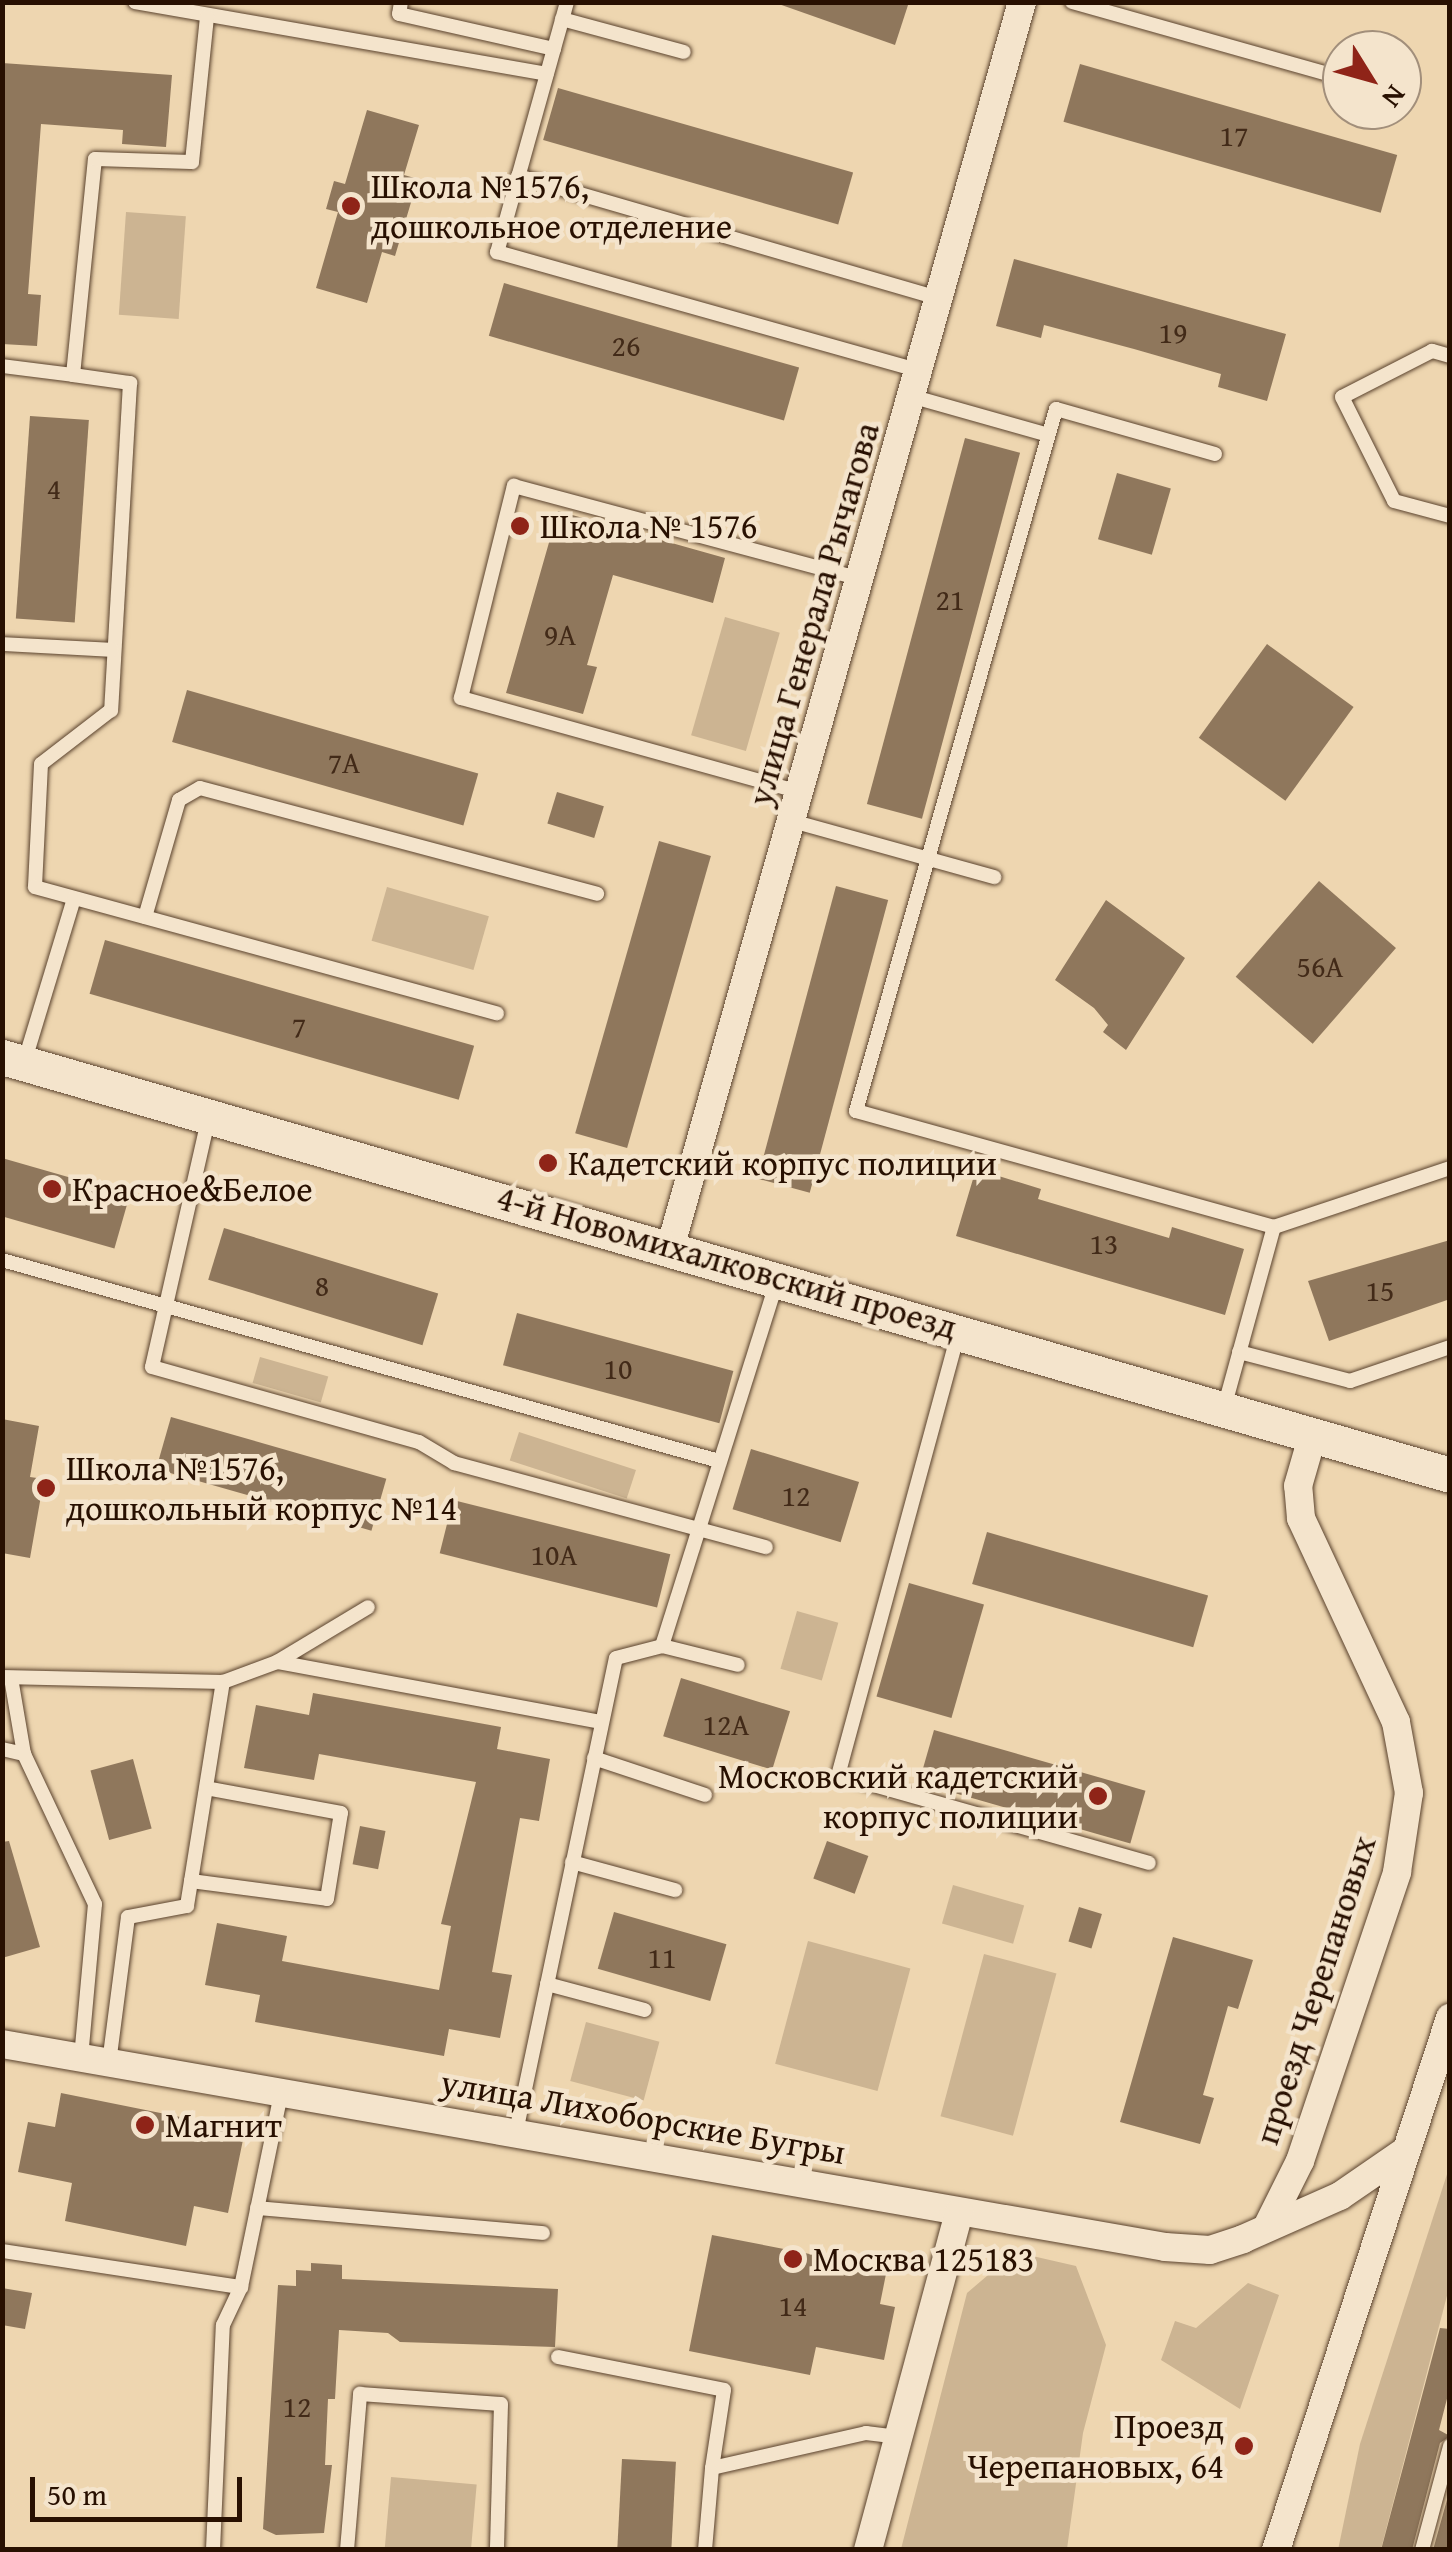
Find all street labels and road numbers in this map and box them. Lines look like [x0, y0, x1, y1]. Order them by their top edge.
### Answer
street label: улица Генерала Рычагова [738, 418, 888, 810]
street label: 4-й Новомихалковский проезд [492, 1176, 962, 1348]
street label: проезд Черепановых [1245, 1830, 1385, 2150]
street label: улица Лихоборские Бугры [437, 2061, 849, 2173]

